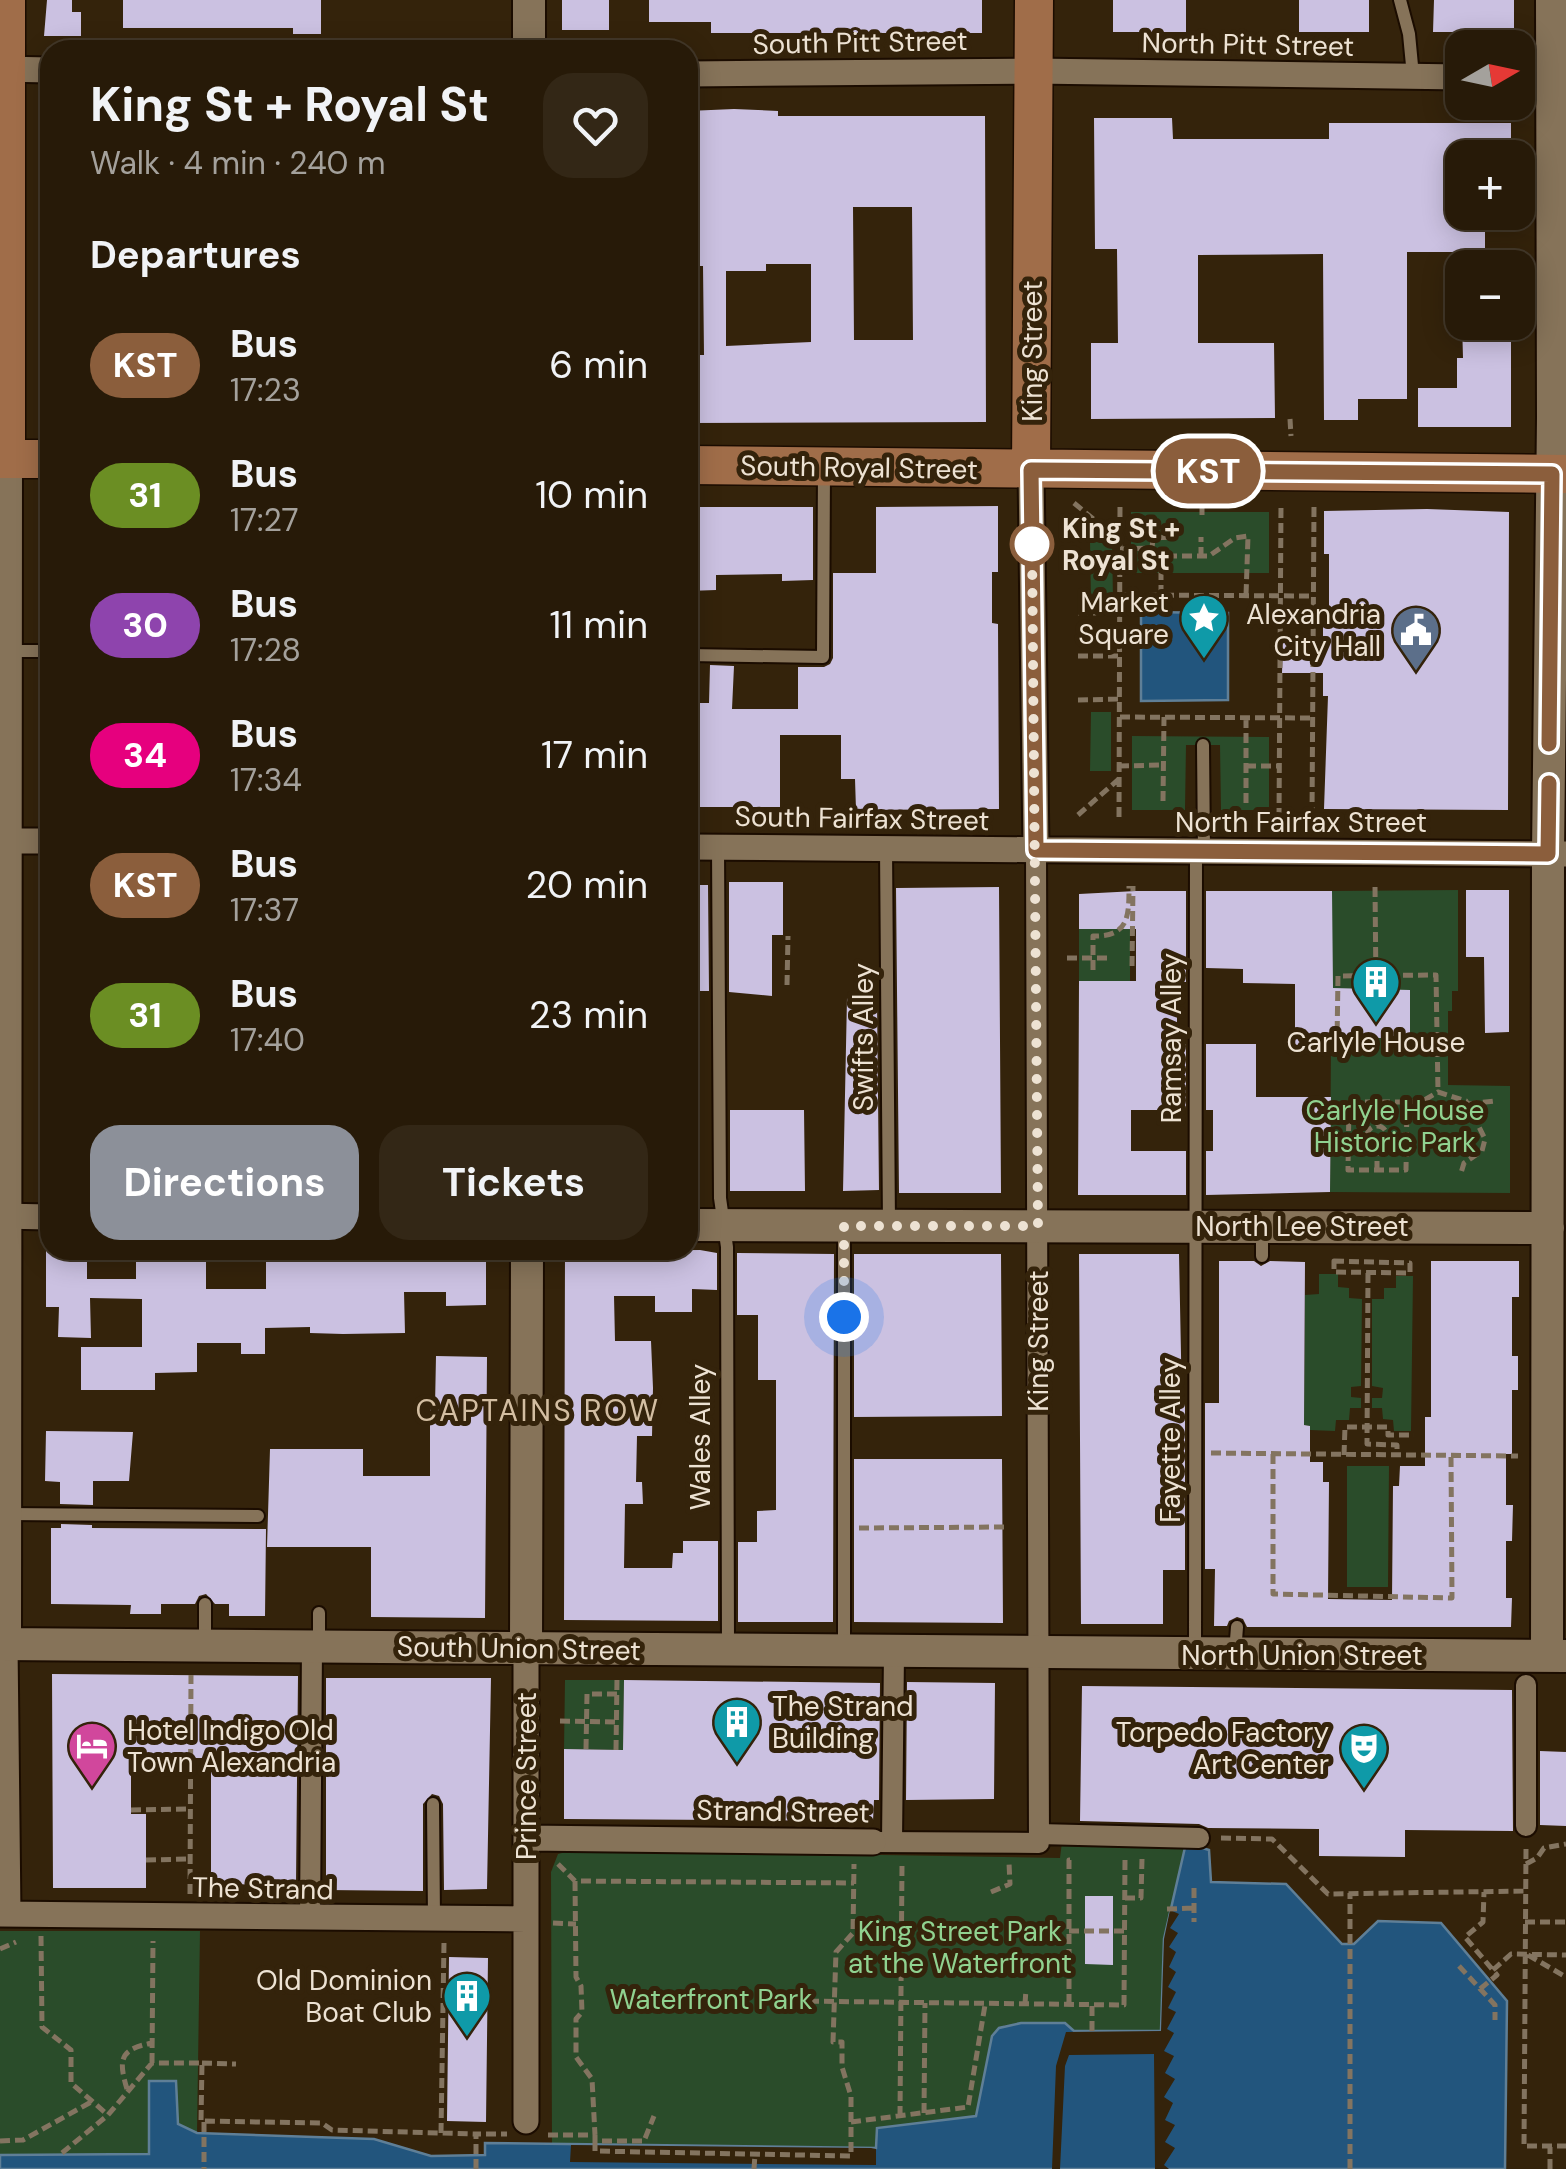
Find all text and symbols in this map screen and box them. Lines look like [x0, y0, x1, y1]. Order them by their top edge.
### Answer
street label: South Pitt Street [752, 22, 968, 63]
street label: North Pitt Street [1141, 24, 1355, 65]
north arrow [1445, 30, 1535, 120]
map controls [1445, 30, 1535, 340]
text: King St + Royal St [90, 73, 489, 136]
button: heart [543, 73, 648, 178]
button: + [1445, 140, 1535, 230]
text: Walk · 4 min · 240 m [90, 142, 386, 184]
text: Departures [90, 230, 301, 280]
button: − [1445, 250, 1535, 340]
street label: King Street [1014, 280, 1051, 422]
text: Bus [230, 319, 298, 369]
text: 6 min [549, 340, 648, 390]
text: KST [113, 342, 177, 388]
text: 17:23 [230, 369, 301, 411]
line badge: KST [1150, 438, 1266, 504]
street label: South Royal Street [740, 447, 978, 488]
text: KST [1176, 448, 1240, 494]
text: Bus [230, 449, 298, 499]
text: 10 min [535, 470, 648, 520]
text: 31 [128, 472, 162, 518]
text: 17:27 [230, 499, 299, 541]
place label: King St + Royal St [1062, 510, 1180, 579]
marker: King St + Royal St [1011, 523, 1053, 565]
text: Bus [230, 579, 298, 629]
place label: Market Square [1078, 584, 1169, 653]
place icon: Market Square [1178, 592, 1230, 660]
place label: Alexandria City Hall [1246, 596, 1381, 665]
text: 11 min [549, 600, 648, 650]
text: 30 [122, 602, 168, 648]
public building icon: Alexandria City Hall [1390, 604, 1442, 672]
text: 17:28 [230, 629, 301, 671]
text: Bus [230, 709, 298, 759]
text: 17 min [541, 730, 648, 780]
text: 34 [123, 732, 167, 778]
text: 17:34 [230, 759, 302, 801]
street label: South Fairfax Street [734, 798, 990, 839]
street label: North Fairfax Street [1175, 804, 1427, 841]
text: Bus [230, 839, 298, 889]
text: 20 min [526, 860, 648, 910]
text: KST [113, 862, 177, 908]
text: 17:37 [230, 889, 299, 931]
street label: Ramsay Alley [1153, 953, 1190, 1123]
building icon: Carlyle House [1350, 956, 1402, 1024]
street label: Swifts Alley [845, 963, 882, 1111]
text: Bus [230, 969, 298, 1019]
text: 23 min [529, 990, 648, 1040]
text: 31 [128, 992, 162, 1038]
text: 17:40 [230, 1019, 305, 1061]
place label: Carlyle House [1287, 1024, 1465, 1061]
park label: Carlyle House Historic Park [1306, 1092, 1484, 1161]
button: Directions [90, 1125, 359, 1240]
button: Tickets [379, 1125, 648, 1240]
street label: North Lee Street [1195, 1208, 1409, 1245]
street label: King Street [1020, 1270, 1057, 1412]
your location [819, 1292, 869, 1342]
street label: Fayette Alley [1152, 1357, 1189, 1523]
street label: Wales Alley [682, 1364, 719, 1510]
district label: CAPTAINS ROW [415, 1391, 661, 1430]
street label: South Union Street [397, 1628, 641, 1669]
street label: North Union Street [1181, 1637, 1423, 1674]
place label: The Strand Building [772, 1688, 914, 1757]
street label: Prince Street [508, 1692, 545, 1860]
building icon: The Strand Building [711, 1696, 763, 1764]
place label: Hotel Indigo Old Town Alexandria [127, 1712, 336, 1781]
place label: Torpedo Factory Art Center [1116, 1714, 1329, 1783]
hotel icon: Hotel Indigo Old Town Alexandria [66, 1720, 118, 1788]
theatre icon: Torpedo Factory Art Center [1338, 1722, 1390, 1790]
street label: Strand Street [696, 1791, 870, 1832]
street label: The Strand [192, 1869, 334, 1908]
park label: King Street Park at the Waterfront [848, 1913, 1072, 1982]
place label: Old Dominion Boat Club [256, 1962, 432, 2031]
building icon: Old Dominion Boat Club [441, 1970, 493, 2038]
park label: Waterfront Park [609, 1981, 813, 2018]

